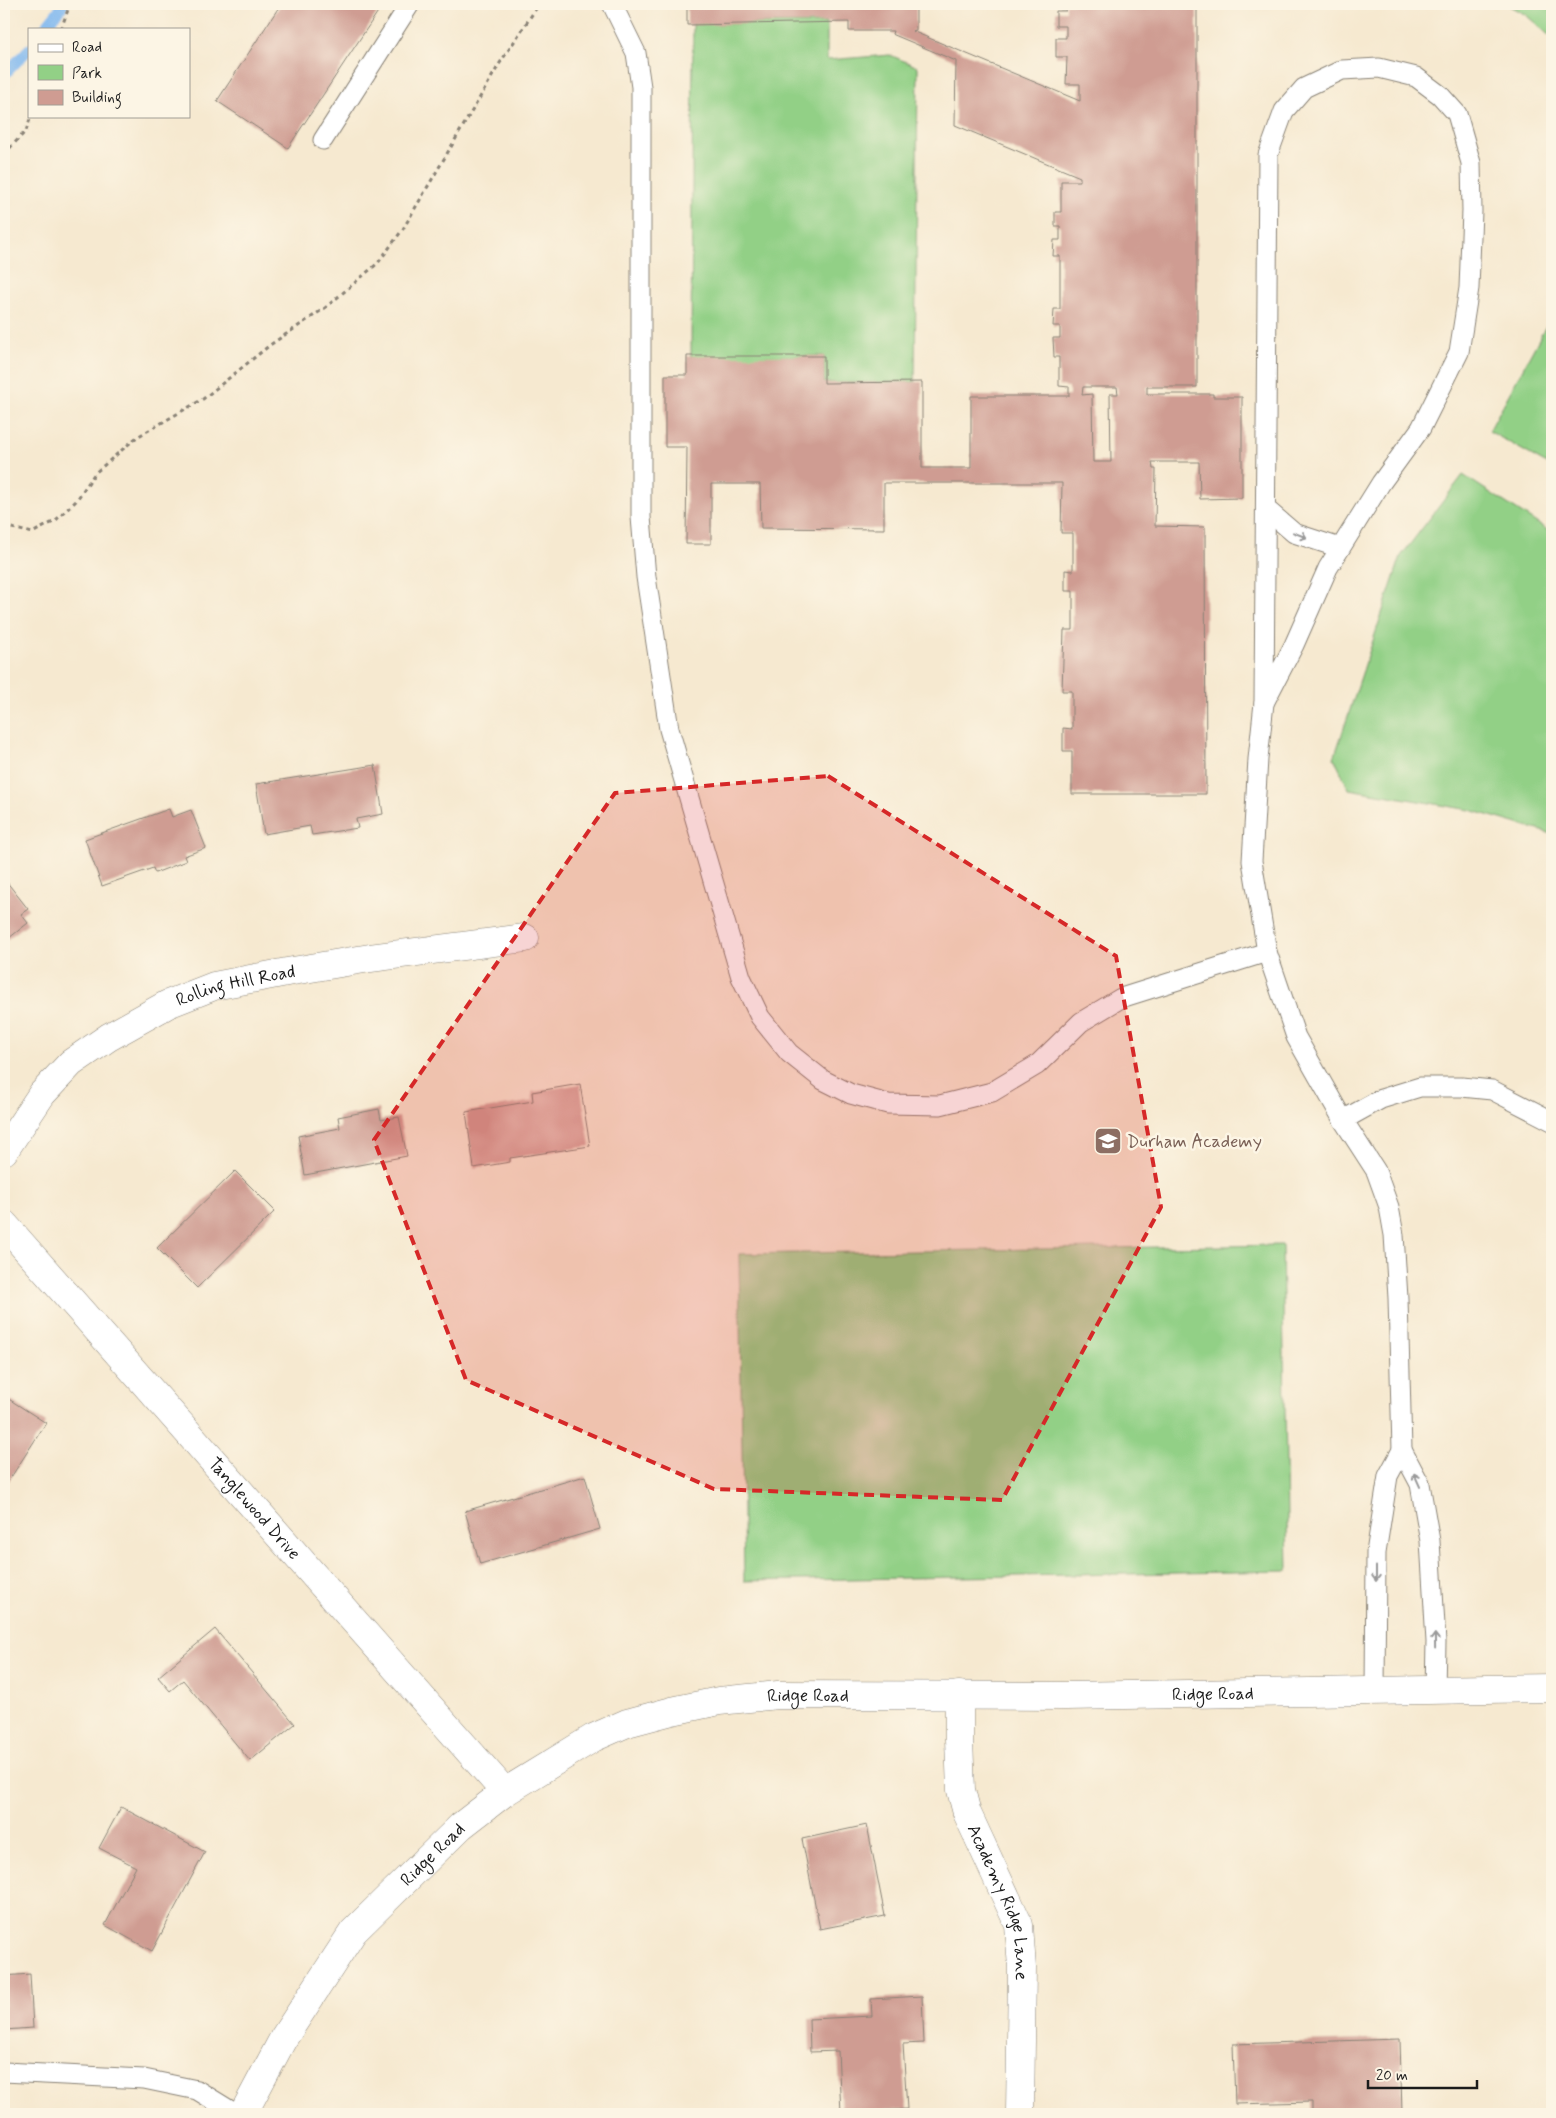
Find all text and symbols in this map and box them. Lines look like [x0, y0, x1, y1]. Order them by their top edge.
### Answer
legend [28, 28, 190, 118]
text: Road [72, 38, 102, 58]
text: Park [72, 64, 102, 84]
text: Building [72, 88, 122, 109]
one-way arrow [1292, 530, 1307, 540]
street label: Rolling Hill Road [173, 960, 297, 1013]
school or university icon: Durham Academy [1093, 1126, 1123, 1156]
place label: Durham Academy [1127, 1130, 1262, 1154]
street label: Tanglewood Drive [202, 1453, 306, 1565]
one-way arrow [1412, 1473, 1422, 1488]
one-way arrow [1371, 1566, 1381, 1582]
one-way arrow [1431, 1633, 1440, 1649]
street label: Ridge Road [1172, 1682, 1254, 1708]
street label: Ridge Road [766, 1684, 849, 1709]
street label: Ridge Road [395, 1818, 471, 1892]
street label: Academy Ridge Lane [961, 1821, 1033, 1981]
scale bar [1368, 2058, 1477, 2090]
text: 20 m [1376, 2066, 1408, 2086]

